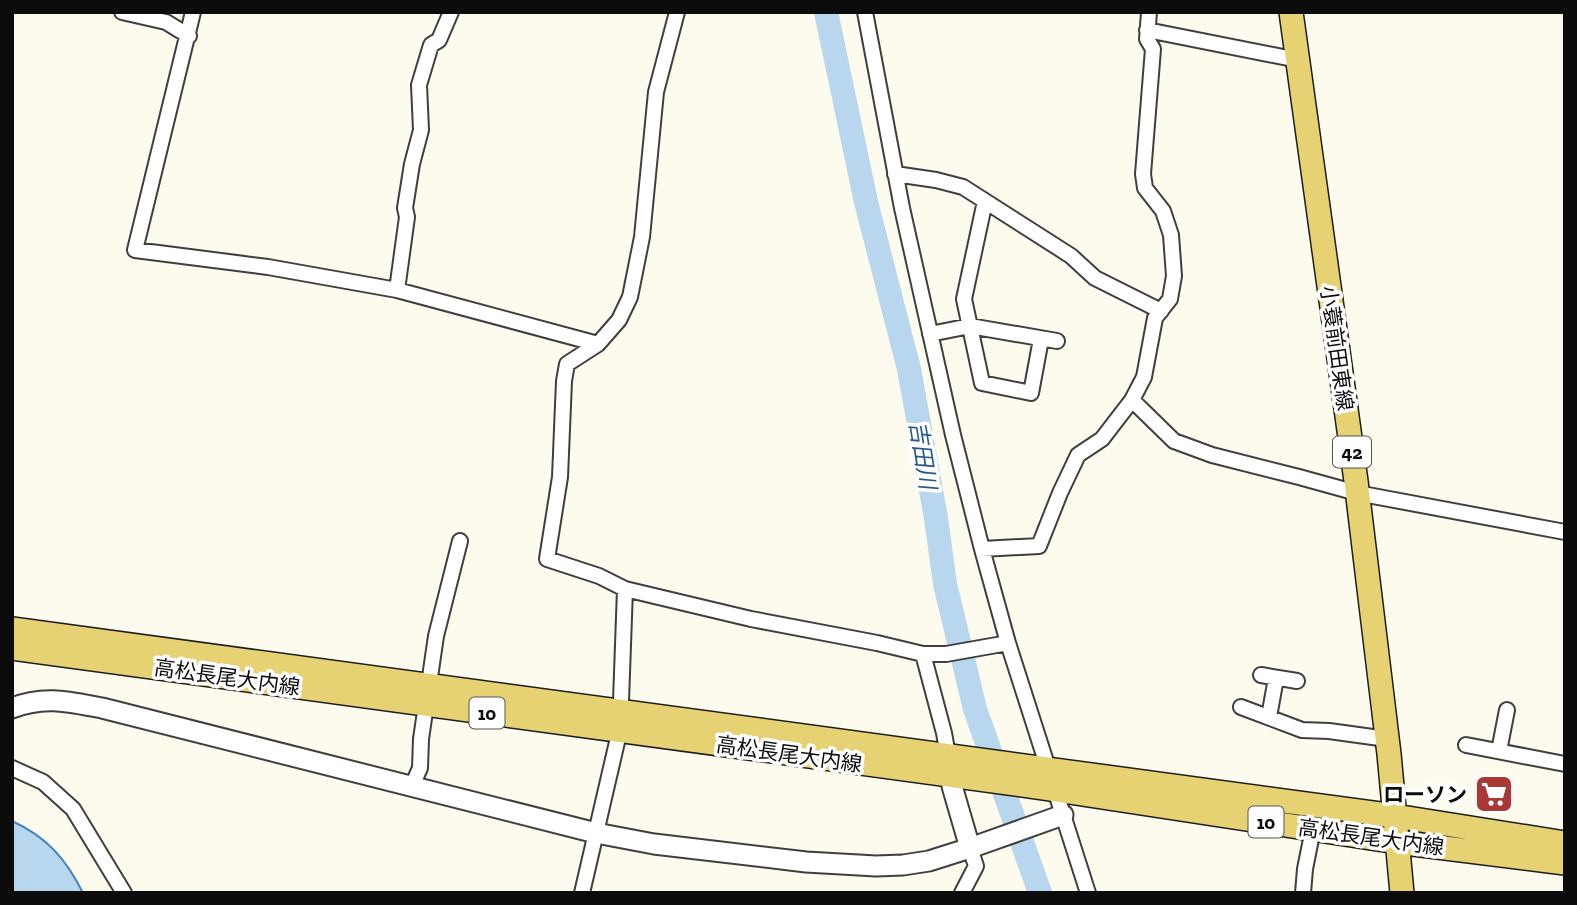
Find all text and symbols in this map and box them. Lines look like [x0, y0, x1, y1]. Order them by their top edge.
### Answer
street label: 小蓑前田東線 [1316, 284, 1358, 412]
water label: 吉田川 [904, 419, 943, 494]
road number: 42 [1333, 436, 1371, 467]
street label: 高松長尾大内線 [152, 654, 302, 700]
road number: 10 [470, 698, 504, 728]
street label: 高松長尾大内線 [714, 731, 864, 777]
supermarket icon: ローソン [1473, 773, 1515, 815]
place label: ローソン [1383, 782, 1467, 807]
road number: 10 [1248, 806, 1284, 838]
street label: 高松長尾大内線 [1296, 814, 1446, 860]

